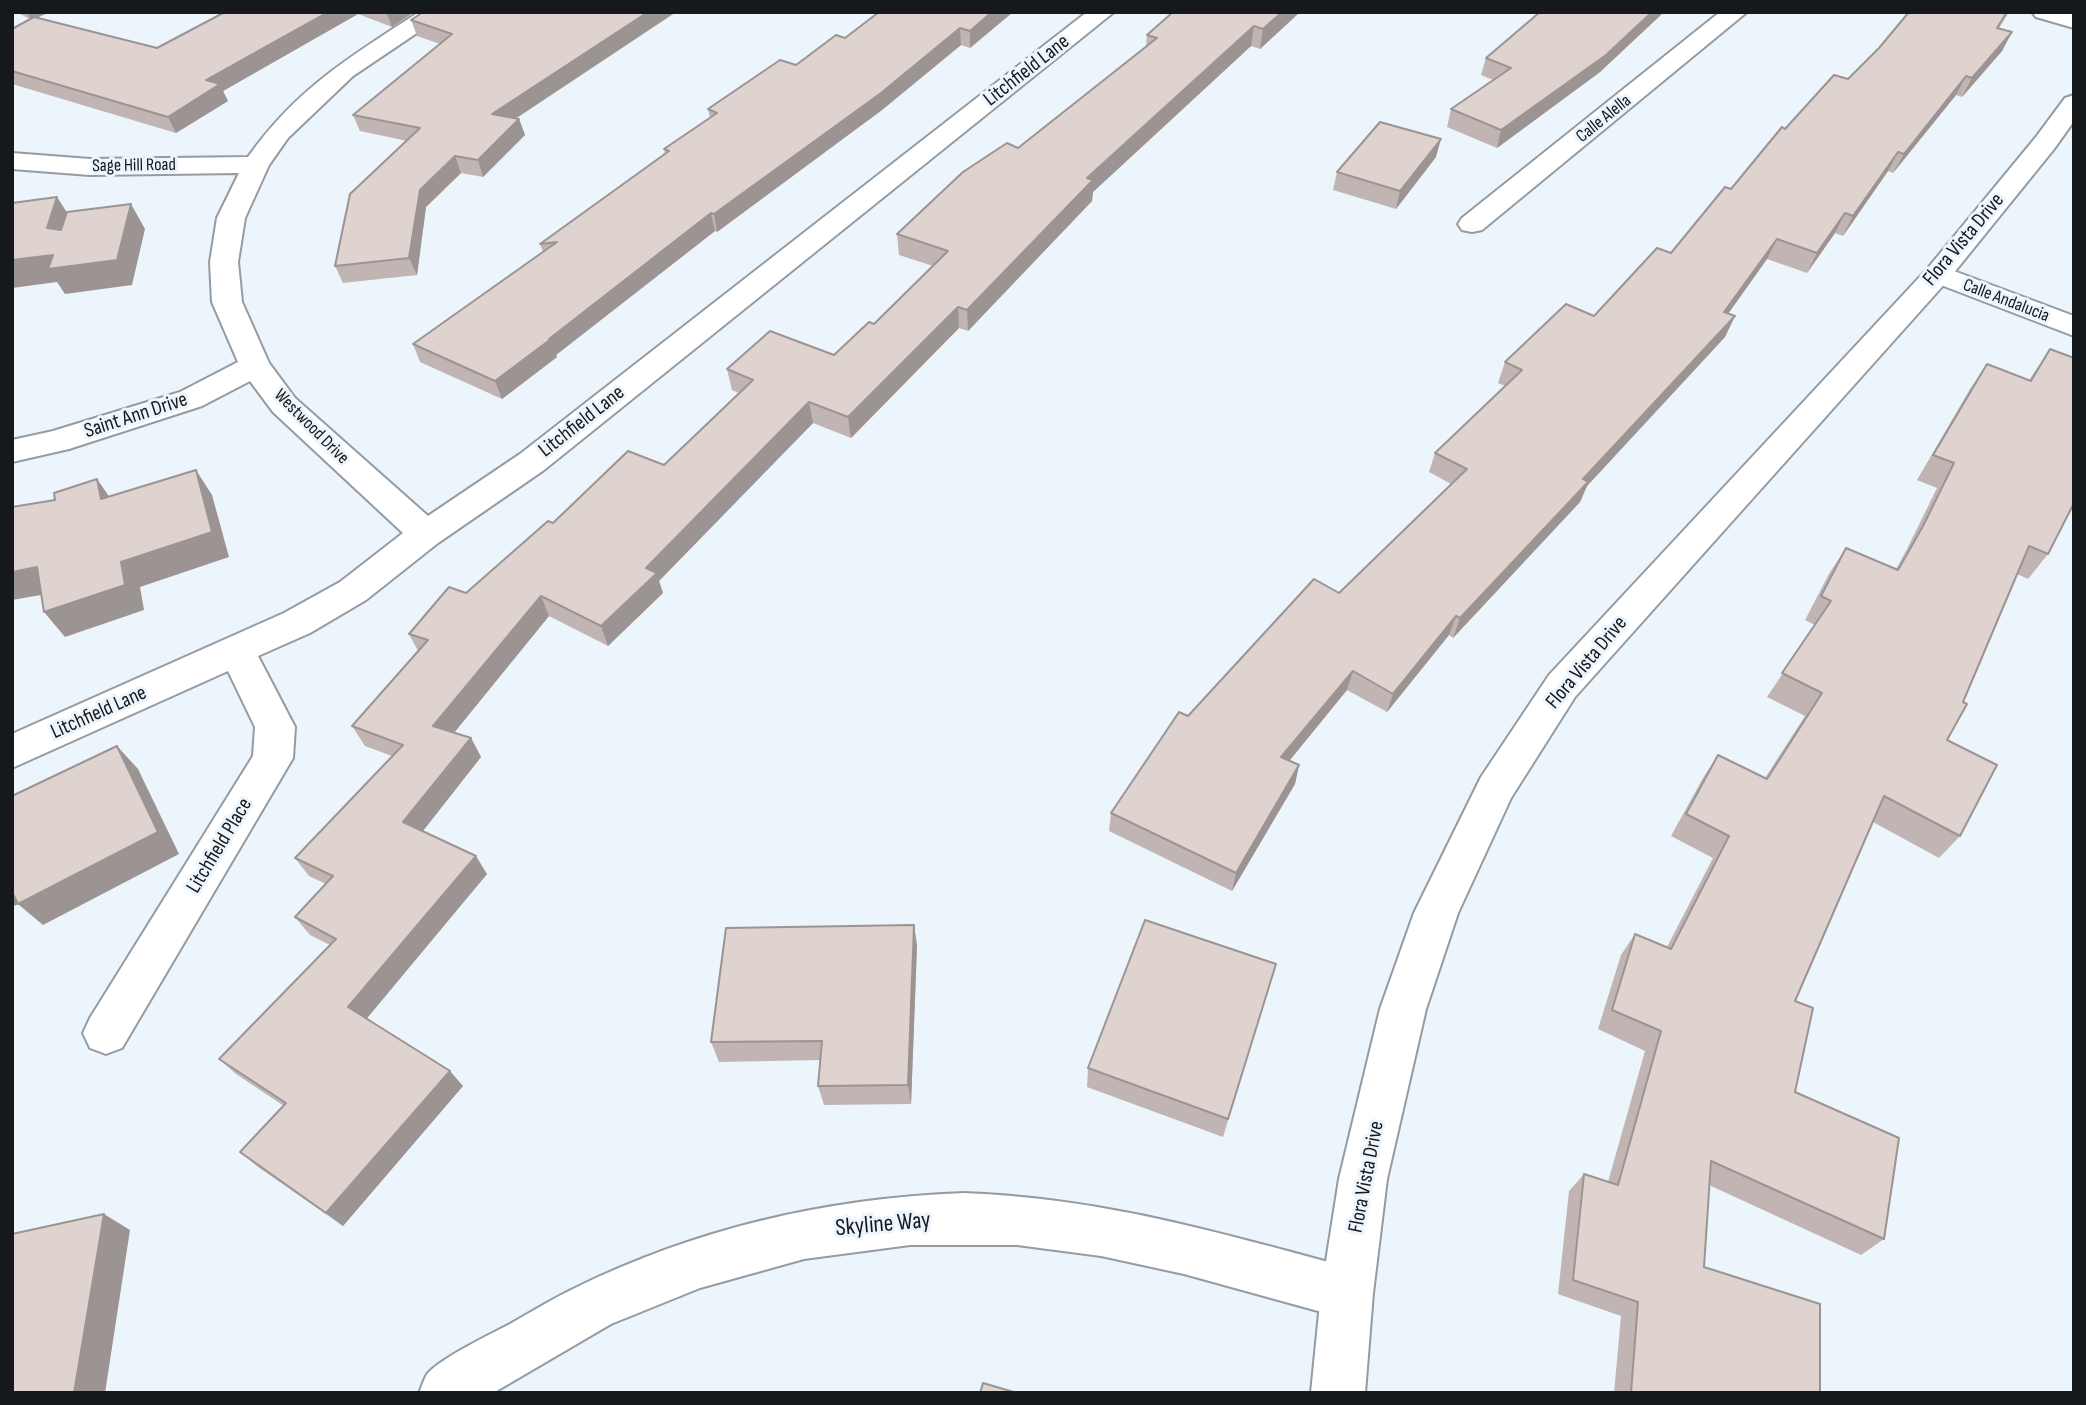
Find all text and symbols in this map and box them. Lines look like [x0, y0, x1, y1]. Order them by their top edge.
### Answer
street label: Litchfield Lane [979, 30, 1075, 112]
street label: Calle Alella [1572, 90, 1636, 148]
street label: Sage Hill Road [92, 154, 176, 178]
street label: Flora Vista Drive [1918, 189, 2010, 291]
street label: Calle Andalucia [1960, 275, 2052, 327]
street label: Litchfield Lane [534, 381, 630, 463]
street label: Westwood Drive [269, 385, 353, 469]
street label: Saint Ann Drive [81, 387, 191, 445]
street label: Flora Vista Drive [1541, 612, 1633, 714]
street label: Litchfield Lane [47, 681, 151, 745]
street label: Litchfield Place [182, 794, 258, 898]
street label: Flora Vista Drive [1344, 1119, 1390, 1235]
street label: Skyline Way [834, 1207, 932, 1243]

